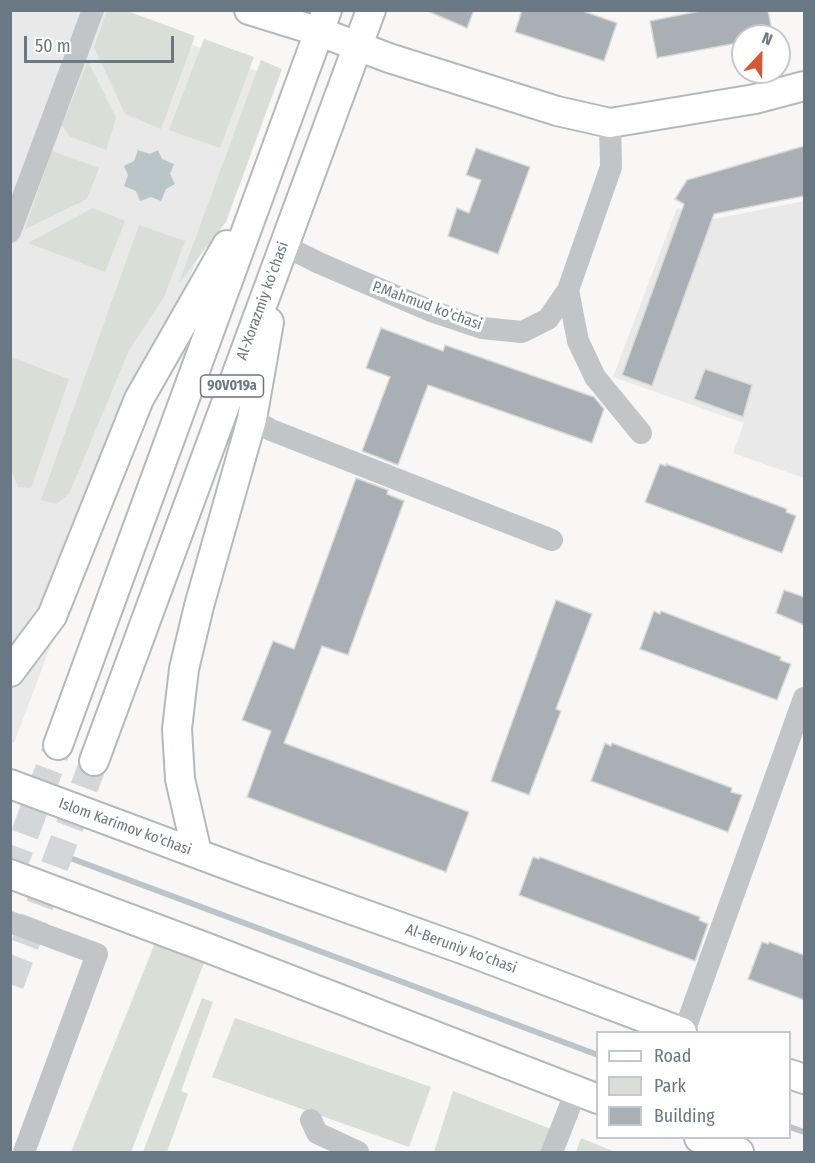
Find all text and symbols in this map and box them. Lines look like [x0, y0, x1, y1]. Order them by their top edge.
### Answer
scale bar [27, 24, 177, 62]
north arrow [731, 24, 791, 84]
text: N [759, 28, 775, 49]
text: 50 m [35, 35, 71, 57]
street label: Al-Xorazmiy ko’chasi [233, 239, 293, 363]
street label: P.Mahmud ko'chasi [370, 278, 484, 334]
road number: 90V019a [200, 375, 264, 397]
street label: Islom Karimov ko'chasi [56, 795, 194, 859]
street label: Al-Beruniy ko’chasi [403, 920, 519, 978]
legend [596, 1031, 791, 1139]
text: Road [654, 1045, 691, 1067]
text: Park [654, 1075, 686, 1097]
text: Building [654, 1105, 715, 1127]

